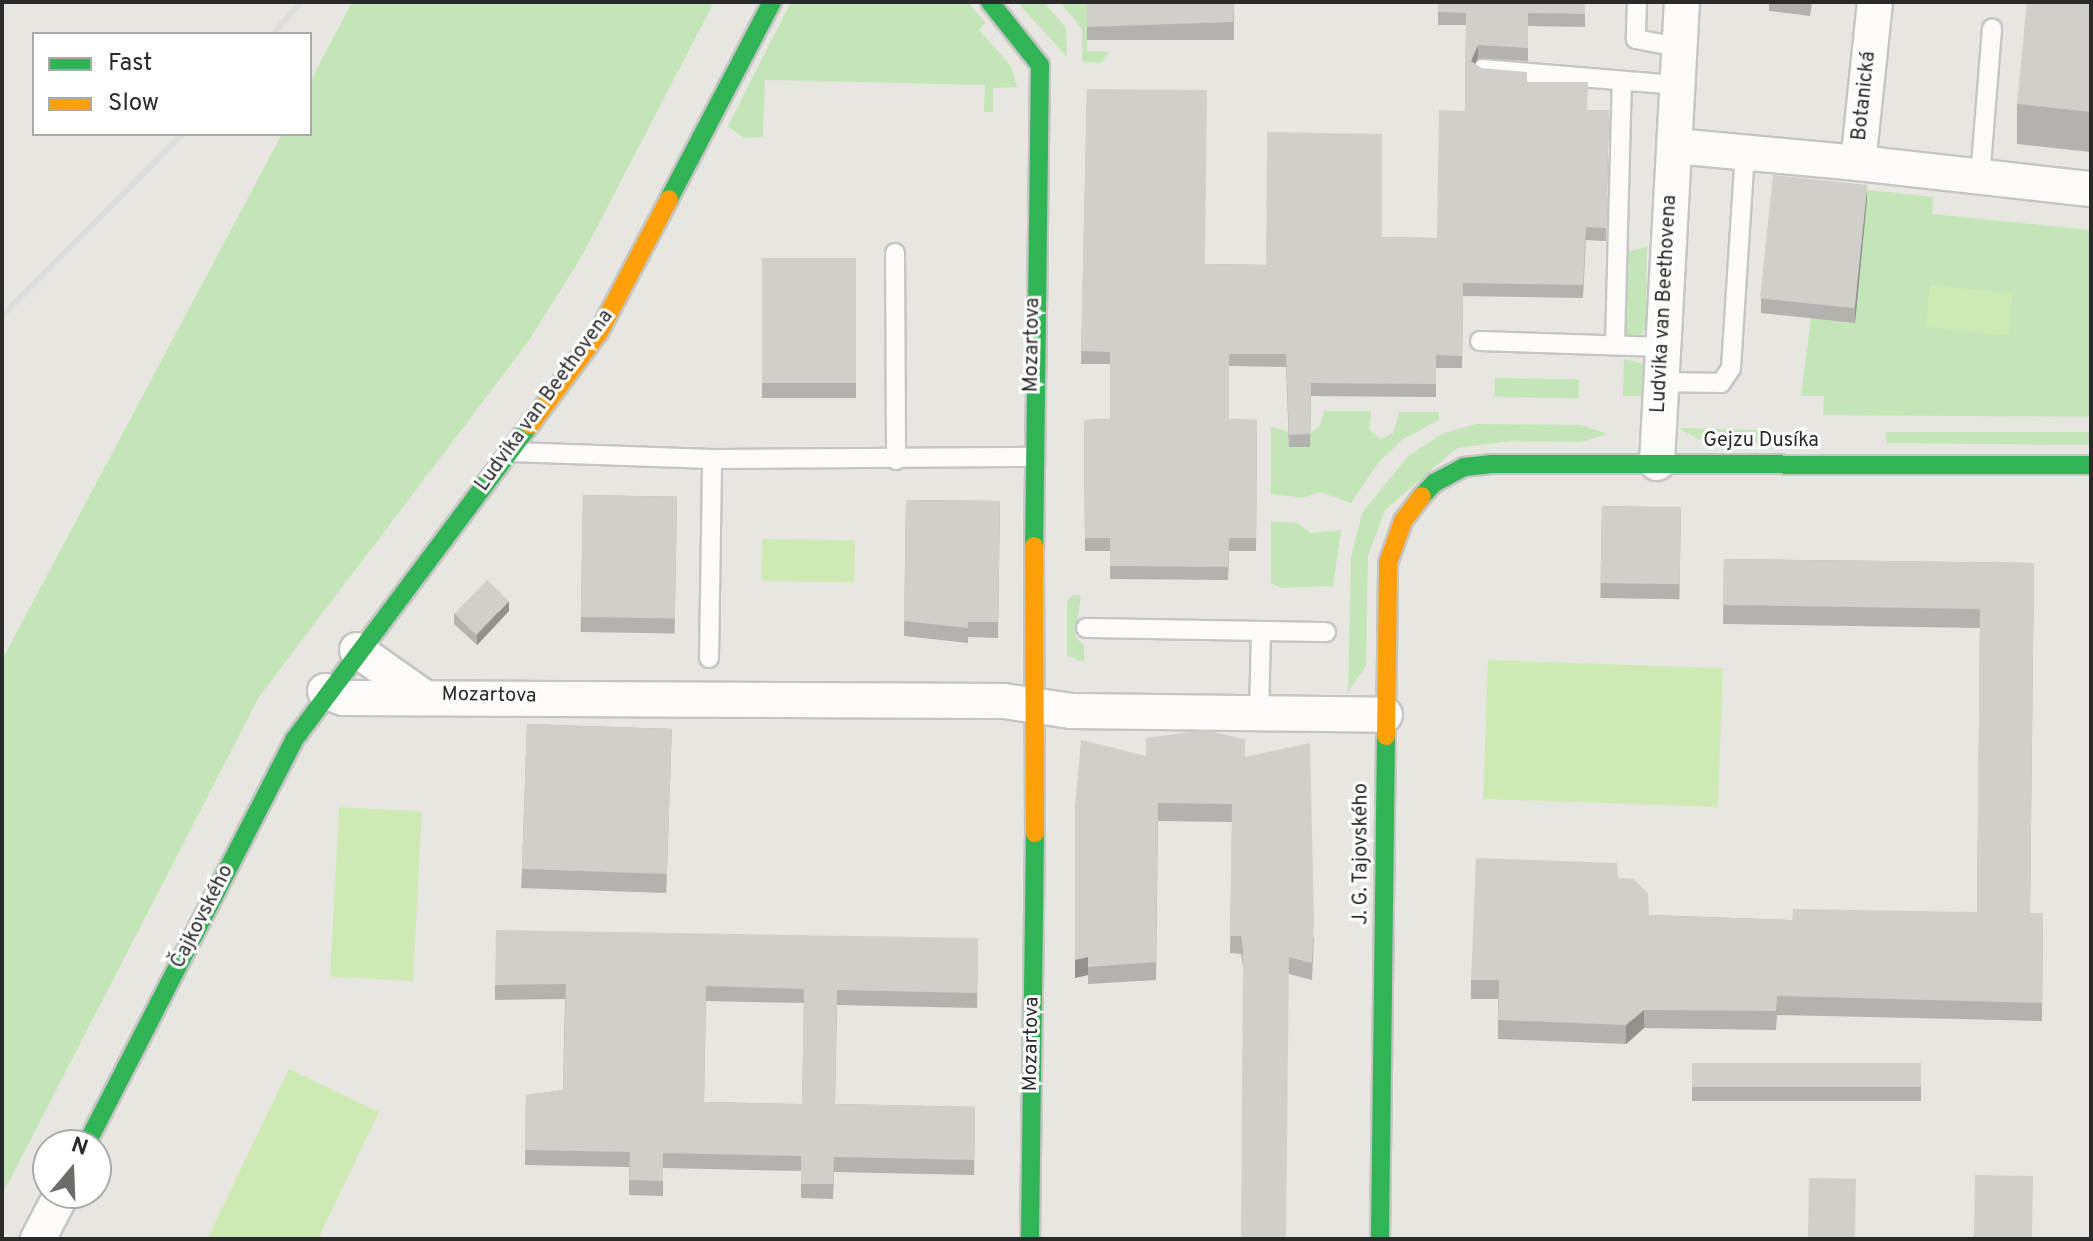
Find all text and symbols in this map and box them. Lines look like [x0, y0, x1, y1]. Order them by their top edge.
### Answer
legend [32, 32, 312, 136]
text: Fast [108, 49, 152, 79]
street label: Botanická [1848, 50, 1882, 142]
text: Slow [108, 89, 159, 119]
street label: Ludvika van Beethovena [1647, 194, 1683, 414]
street label: Mozartova [1020, 297, 1046, 393]
street label: Ludvika van Beethovena [471, 306, 619, 496]
street label: Gejzu Dusíka [1703, 429, 1819, 453]
street label: Mozartova [441, 683, 537, 709]
street label: J. G. Tajovského [1350, 783, 1374, 925]
street label: Čajkovského [167, 861, 239, 973]
street label: Mozartova [1019, 996, 1045, 1092]
north arrow [32, 1129, 112, 1209]
text: N [67, 1132, 91, 1163]

